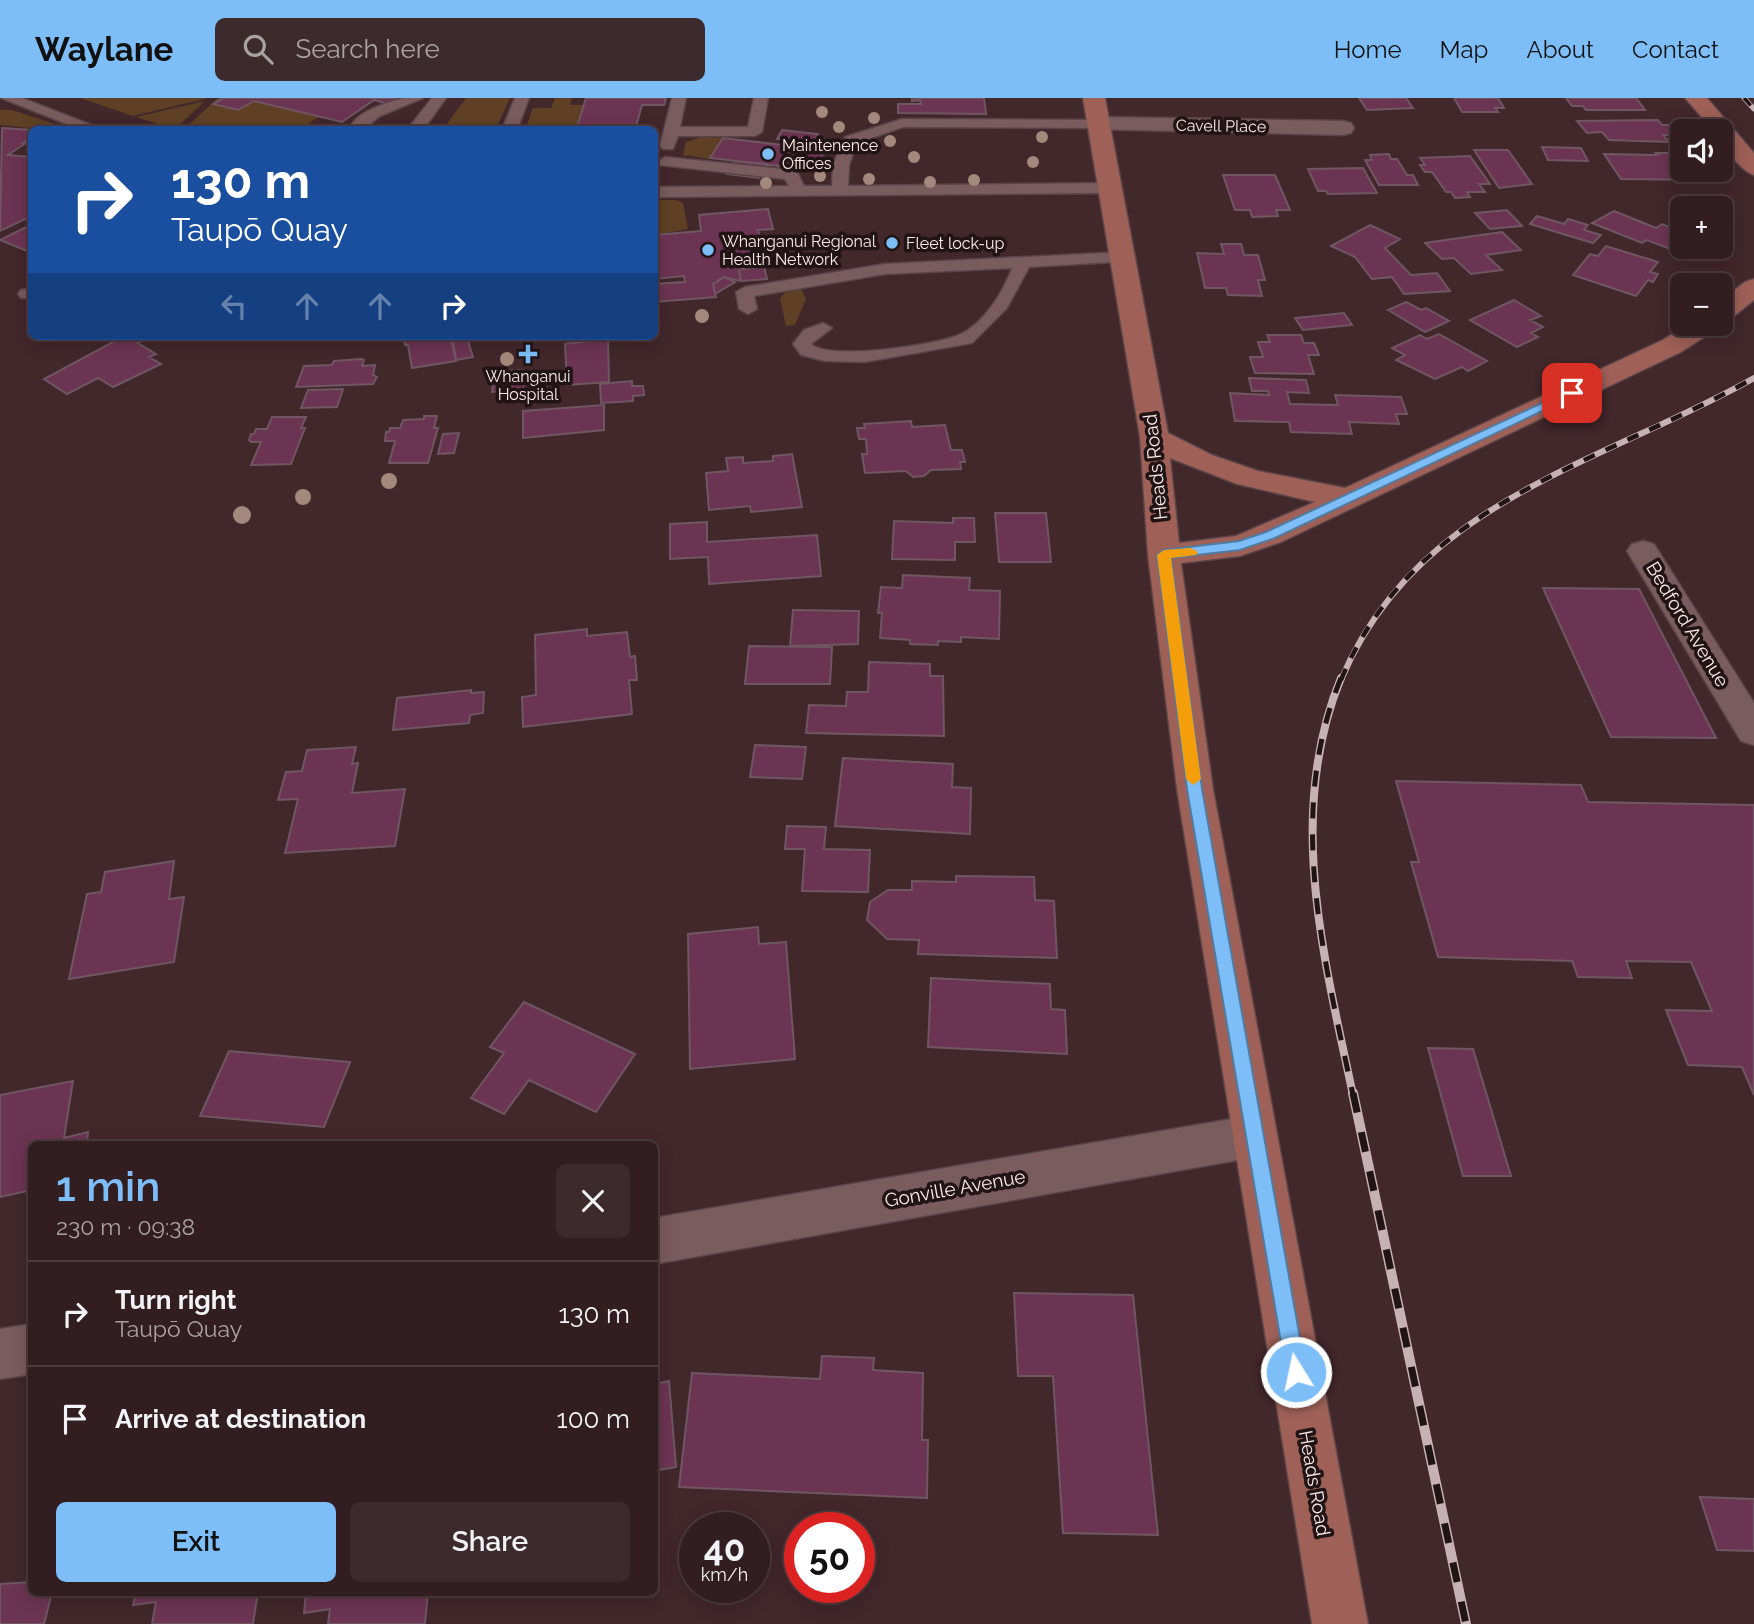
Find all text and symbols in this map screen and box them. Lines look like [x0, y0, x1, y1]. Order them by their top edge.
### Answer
search box [215, 18, 705, 81]
text: Waylane [35, 30, 173, 69]
icon: search [239, 30, 277, 68]
text: Search here [295, 34, 440, 64]
text: Home [1334, 35, 1402, 64]
text: Map [1440, 35, 1488, 64]
text: About [1526, 35, 1594, 64]
text: Contact [1632, 35, 1719, 64]
street label: Cavell Place [1176, 116, 1266, 136]
map controls [1670, 119, 1733, 336]
button: sound [1670, 119, 1733, 182]
place label: Maintenence Offices [782, 136, 878, 173]
marker: Maintenence Offices [760, 146, 776, 162]
text: 130 m [171, 152, 310, 209]
icon: right [56, 154, 147, 245]
button: + [1670, 196, 1733, 259]
text: Taupō Quay [171, 211, 348, 248]
place label: Whanganui Regional Health Network [722, 232, 877, 269]
place label: Fleet lock-up [906, 234, 1005, 253]
marker: Fleet lock-up [884, 235, 900, 251]
marker: Whanganui Regional Health Network [700, 242, 716, 258]
button: − [1670, 273, 1733, 336]
icon: left [215, 287, 253, 325]
icon: ahead [288, 287, 326, 325]
icon: ahead [361, 287, 399, 325]
icon: right [434, 287, 472, 325]
marker: Whanganui Hospital [518, 344, 538, 364]
pin [1542, 363, 1602, 423]
place label: Whanganui Hospital [485, 367, 571, 404]
icon: arrive [1553, 374, 1591, 412]
street label: Heads Road [1138, 413, 1172, 521]
street label: Bedford Avenue [1642, 557, 1734, 691]
text: 1 min [56, 1162, 160, 1211]
button: close [556, 1164, 630, 1238]
street label: Gonville Avenue [883, 1165, 1027, 1211]
text: 230 m · 09:38 [56, 1213, 195, 1240]
text: Turn right [115, 1285, 236, 1315]
icon: right [56, 1295, 94, 1333]
text: 130 m [559, 1299, 630, 1329]
text: Taupō Quay [115, 1315, 242, 1342]
position arrow [1259, 1335, 1333, 1409]
icon: arrive [56, 1400, 94, 1438]
text: Arrive at destination [115, 1404, 366, 1434]
text: 100 m [557, 1404, 630, 1434]
street label: Heads Road [1295, 1429, 1335, 1537]
button: Exit [56, 1502, 336, 1582]
button: Share [350, 1502, 630, 1582]
speed limit sign: 50 [784, 1512, 875, 1603]
text: 40 [704, 1528, 745, 1569]
text: km/h [701, 1564, 748, 1585]

